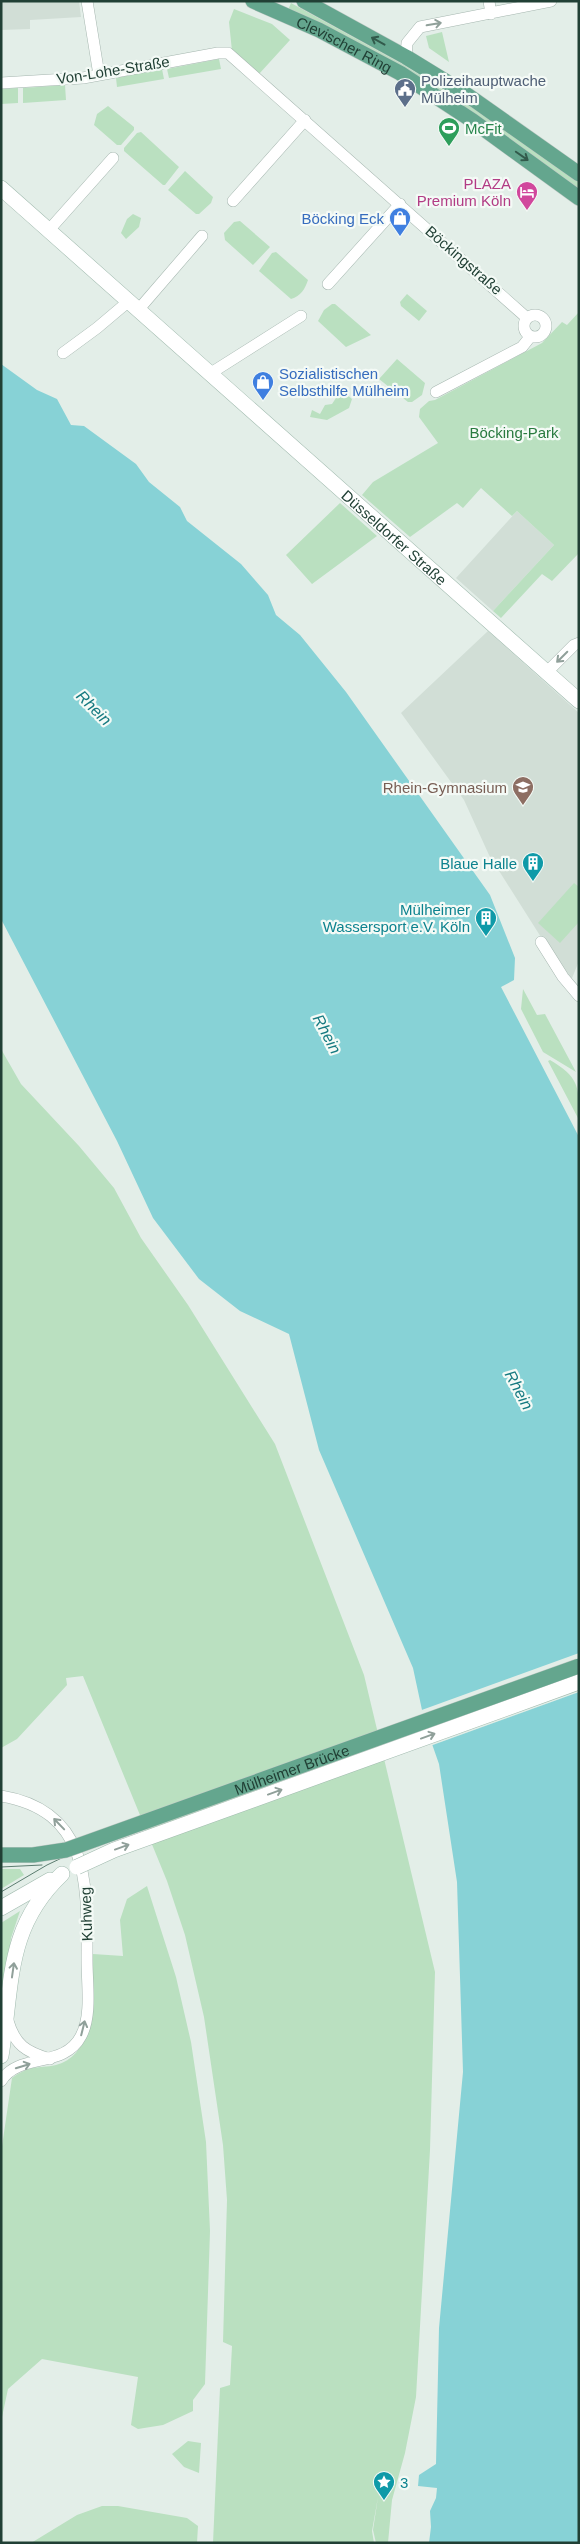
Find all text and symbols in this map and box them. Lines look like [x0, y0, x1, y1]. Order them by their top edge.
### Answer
street label: Clevischer Ring [294, 13, 395, 76]
one-way arrow [426, 19, 442, 29]
one-way arrow [370, 36, 385, 46]
street label: Von-Lohe-Straße [55, 53, 171, 87]
place label: Polizeihauptwache Mülheim [421, 72, 546, 106]
public building icon: Polizeihauptwache Mülheim [393, 77, 417, 108]
sports icon: McFit [437, 116, 461, 147]
place label: McFit [465, 120, 502, 137]
one-way arrow [515, 151, 529, 161]
place label: PLAZA Premium Köln [417, 175, 511, 209]
hotel icon: PLAZA Premium Köln [515, 180, 539, 211]
shop icon: Böcking Eck [388, 206, 412, 237]
place label: Böcking Eck [301, 210, 384, 227]
street label: Böckingstraße [422, 222, 506, 298]
place label: Sozialistischen Selbsthilfe Mülheim [279, 365, 409, 399]
shop icon: Sozialistischen Selbsthilfe Mülheim [251, 370, 275, 401]
park label: Böcking-Park [469, 424, 559, 441]
street label: Düsseldorfer Straße [339, 486, 450, 588]
one-way arrow [556, 651, 568, 663]
water label: Rhein [73, 687, 115, 729]
school or university icon: Rhein-Gymnasium [511, 775, 535, 806]
place label: Rhein-Gymnasium [383, 779, 507, 796]
building icon: Blaue Halle [521, 851, 545, 882]
place label: Blaue Halle [440, 855, 517, 872]
place label: Mülheimer Wassersport e.V. Köln [323, 901, 470, 935]
building icon: Mülheimer Wassersport e.V. Köln [474, 906, 498, 937]
water label: Rhein [310, 1012, 344, 1057]
water label: Rhein [502, 1368, 536, 1413]
one-way arrow [419, 1731, 435, 1740]
street label: Mülheimer Brücke [232, 1741, 351, 1798]
one-way arrow [267, 1787, 282, 1796]
one-way arrow [53, 1818, 65, 1830]
one-way arrow [114, 1842, 129, 1851]
street label: Kuhweg [77, 1887, 95, 1941]
one-way arrow [8, 1963, 18, 1979]
one-way arrow [79, 2021, 88, 2037]
one-way arrow [15, 2060, 31, 2070]
place icon: 3 [372, 2470, 396, 2501]
place label: 3 [400, 2474, 408, 2491]

